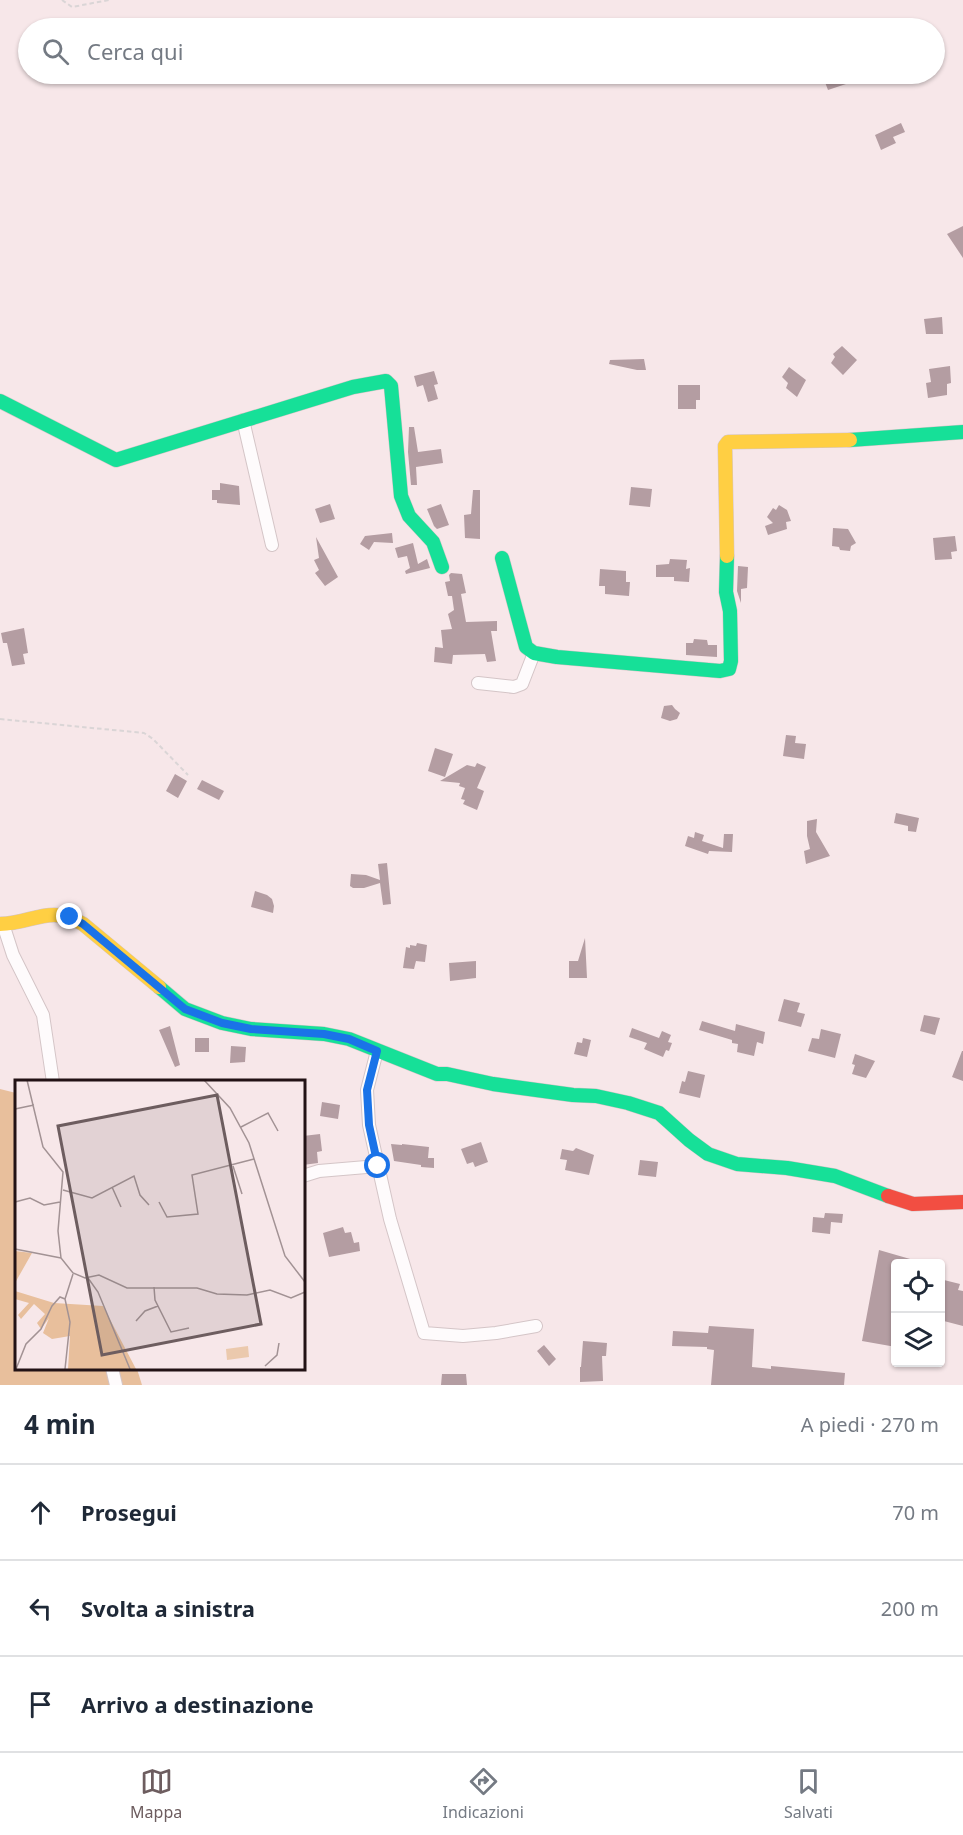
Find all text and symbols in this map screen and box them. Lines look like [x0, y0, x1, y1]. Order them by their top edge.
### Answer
search box [18, 18, 945, 84]
icon: search [39, 35, 72, 68]
text: Cerca qui [87, 36, 183, 66]
route end [56, 903, 82, 929]
inset map [15, 1080, 304, 1370]
route start [364, 1152, 390, 1178]
map controls [891, 1259, 945, 1367]
button: locate [891, 1259, 945, 1313]
button: layers [891, 1313, 945, 1367]
text: 4 min [24, 1406, 96, 1442]
text: A piedi · 270 m [801, 1411, 939, 1438]
icon: ahead [24, 1496, 57, 1529]
text: Prosegui [81, 1497, 177, 1527]
text: 70 m [892, 1499, 939, 1526]
icon: left [24, 1592, 57, 1625]
text: Svolta a sinistra [81, 1593, 255, 1623]
text: 200 m [881, 1595, 939, 1622]
icon: arrive [24, 1688, 57, 1721]
text: Arrivo a destinazione [81, 1689, 314, 1719]
tab: Mappa [130, 1765, 182, 1823]
tab: Indicazioni [442, 1765, 524, 1823]
tab: Salvati [784, 1765, 833, 1823]

